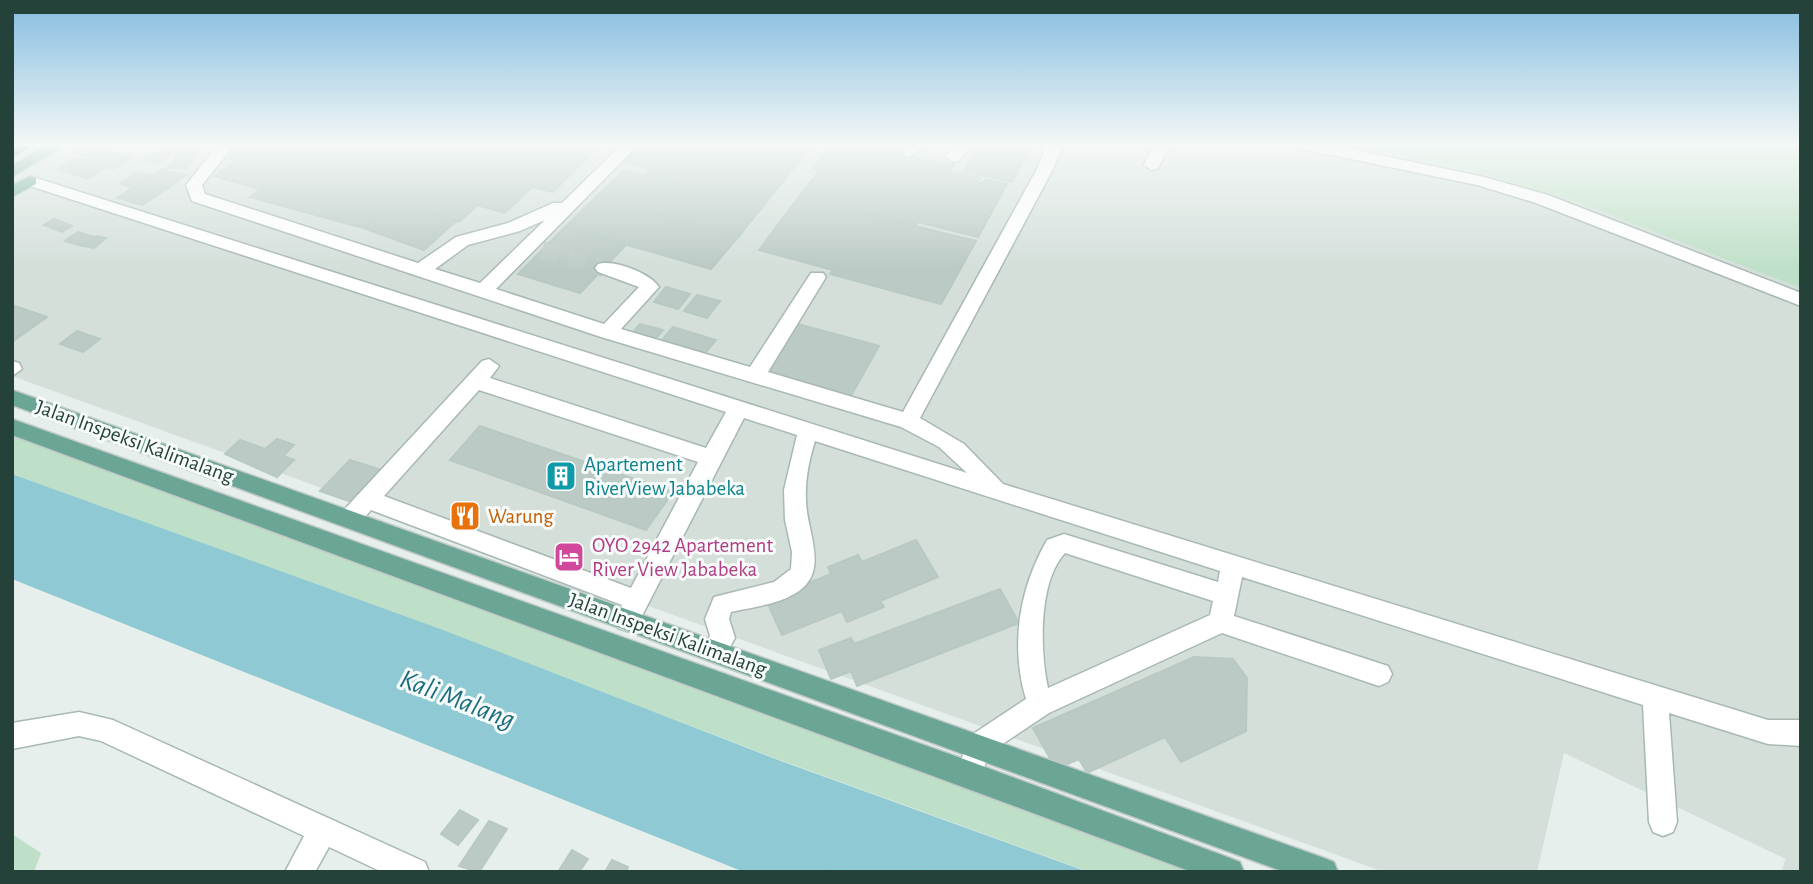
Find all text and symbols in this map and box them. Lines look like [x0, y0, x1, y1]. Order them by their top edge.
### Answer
street label: Jalan Inspeksi Kalimalang [33, 396, 237, 487]
place label: Apartement RiverView Jababeka [584, 454, 745, 499]
building icon: Apartement RiverView Jababeka [544, 459, 578, 493]
restaurant icon: Warung [448, 499, 482, 533]
place label: Warung [488, 506, 554, 527]
place label: OYO 2942 Apartement River View Jababeka [592, 535, 773, 580]
hotel icon: OYO 2942 Apartement River View Jababeka [552, 540, 586, 574]
street label: Jalan Inspeksi Kalimalang [566, 589, 770, 680]
water label: Kali Malang [396, 665, 519, 735]

